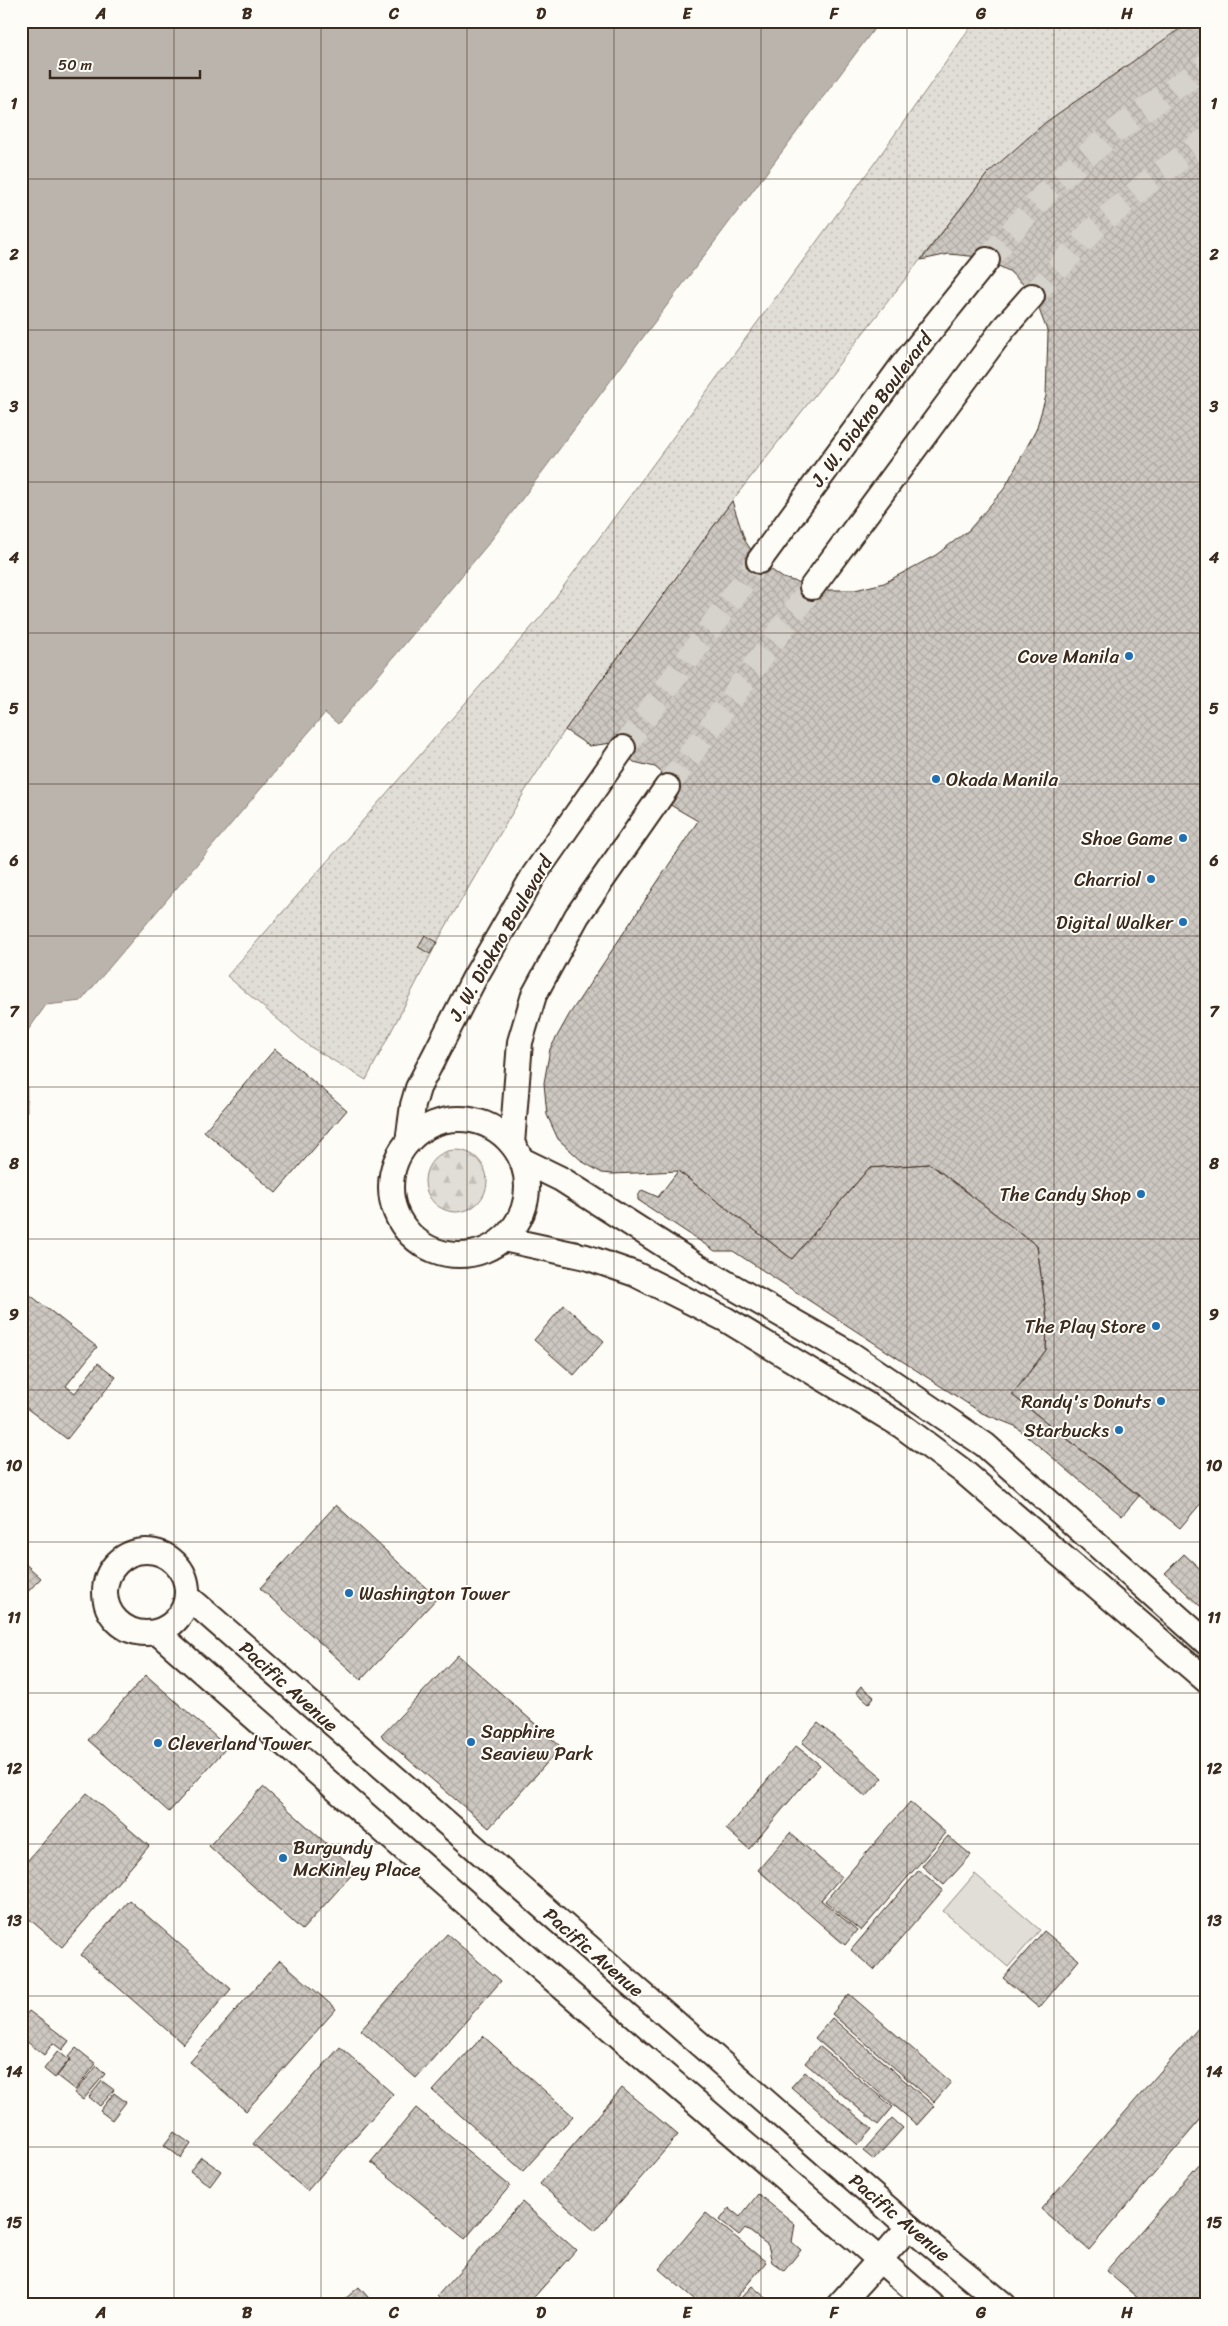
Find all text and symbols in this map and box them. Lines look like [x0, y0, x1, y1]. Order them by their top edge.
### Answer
text: A [95, 0, 106, 28]
text: B [242, 0, 253, 28]
text: C [388, 0, 400, 28]
text: D [536, 0, 546, 28]
text: E [683, 0, 693, 28]
text: F [829, 0, 840, 28]
text: G [975, 0, 987, 28]
text: H [1120, 0, 1133, 28]
scale bar [50, 48, 200, 80]
text: 50 m [58, 52, 93, 78]
text: 1 [11, 89, 18, 118]
text: 1 [1211, 89, 1218, 118]
text: 2 [8, 240, 19, 269]
text: 2 [1208, 240, 1219, 269]
street label: J. W. Diokno Boulevard [801, 323, 942, 495]
text: 3 [9, 392, 19, 421]
text: 3 [1209, 392, 1219, 421]
text: 4 [8, 543, 19, 572]
text: 4 [1208, 543, 1219, 572]
place label: Cove Manila [1018, 640, 1119, 673]
marker: Cove Manila [1123, 650, 1135, 662]
text: 5 [9, 694, 19, 723]
text: 5 [1209, 694, 1219, 723]
place label: Okada Manila [946, 763, 1058, 796]
marker: Okada Manila [930, 773, 942, 785]
place label: Shoe Game [1081, 822, 1173, 855]
marker: Shoe Game [1177, 832, 1189, 844]
text: 6 [8, 846, 19, 875]
text: 6 [1208, 846, 1219, 875]
street label: J. W. Diokno Boulevard [439, 847, 563, 1028]
place label: Charriol [1074, 863, 1142, 896]
marker: Charriol [1145, 873, 1157, 885]
place label: Digital Walker [1056, 906, 1174, 939]
marker: Digital Walker [1177, 916, 1189, 928]
text: 7 [9, 997, 20, 1026]
text: 7 [1209, 997, 1220, 1026]
text: 8 [8, 1149, 19, 1178]
text: 8 [1208, 1149, 1219, 1178]
place label: The Candy Shop [1000, 1178, 1131, 1211]
marker: The Candy Shop [1135, 1188, 1147, 1200]
text: 9 [9, 1300, 19, 1329]
text: 9 [1209, 1300, 1219, 1329]
place label: The Play Store [1025, 1310, 1146, 1343]
marker: The Play Store [1150, 1320, 1162, 1332]
place label: Randy's Donuts [1021, 1385, 1151, 1418]
marker: Randy's Donuts [1155, 1395, 1167, 1407]
place label: Starbucks [1024, 1414, 1109, 1447]
marker: Starbucks [1113, 1424, 1125, 1436]
text: 10 [6, 1451, 22, 1480]
text: 10 [1206, 1451, 1222, 1480]
place label: Washington Tower [359, 1577, 510, 1610]
marker: Washington Tower [343, 1587, 355, 1599]
text: 11 [7, 1603, 21, 1632]
text: 11 [1207, 1603, 1221, 1632]
street label: Pacific Avenue [231, 1632, 346, 1741]
place label: Sapphire Seaview Park [481, 1715, 594, 1770]
place label: Cleverland Tower [168, 1727, 312, 1760]
marker: Sapphire Seaview Park [465, 1736, 477, 1748]
marker: Cleverland Tower [152, 1737, 164, 1749]
text: 12 [6, 1754, 23, 1783]
text: 12 [1206, 1754, 1223, 1783]
place label: Burgundy McKinley Place [293, 1831, 421, 1886]
marker: Burgundy McKinley Place [277, 1852, 289, 1864]
street label: Pacific Avenue [536, 1899, 652, 2006]
text: 13 [6, 1906, 22, 1935]
text: 13 [1206, 1906, 1222, 1935]
text: 14 [6, 2057, 22, 2086]
text: 14 [1206, 2057, 1222, 2086]
street label: Pacific Avenue [841, 2165, 958, 2270]
text: 15 [6, 2208, 23, 2237]
text: 15 [1206, 2208, 1223, 2237]
text: A [95, 2298, 106, 2326]
text: B [242, 2298, 253, 2326]
text: C [388, 2298, 400, 2326]
text: D [536, 2298, 546, 2326]
text: E [683, 2298, 693, 2326]
text: F [829, 2298, 840, 2326]
text: G [975, 2298, 987, 2326]
text: H [1120, 2298, 1133, 2326]

